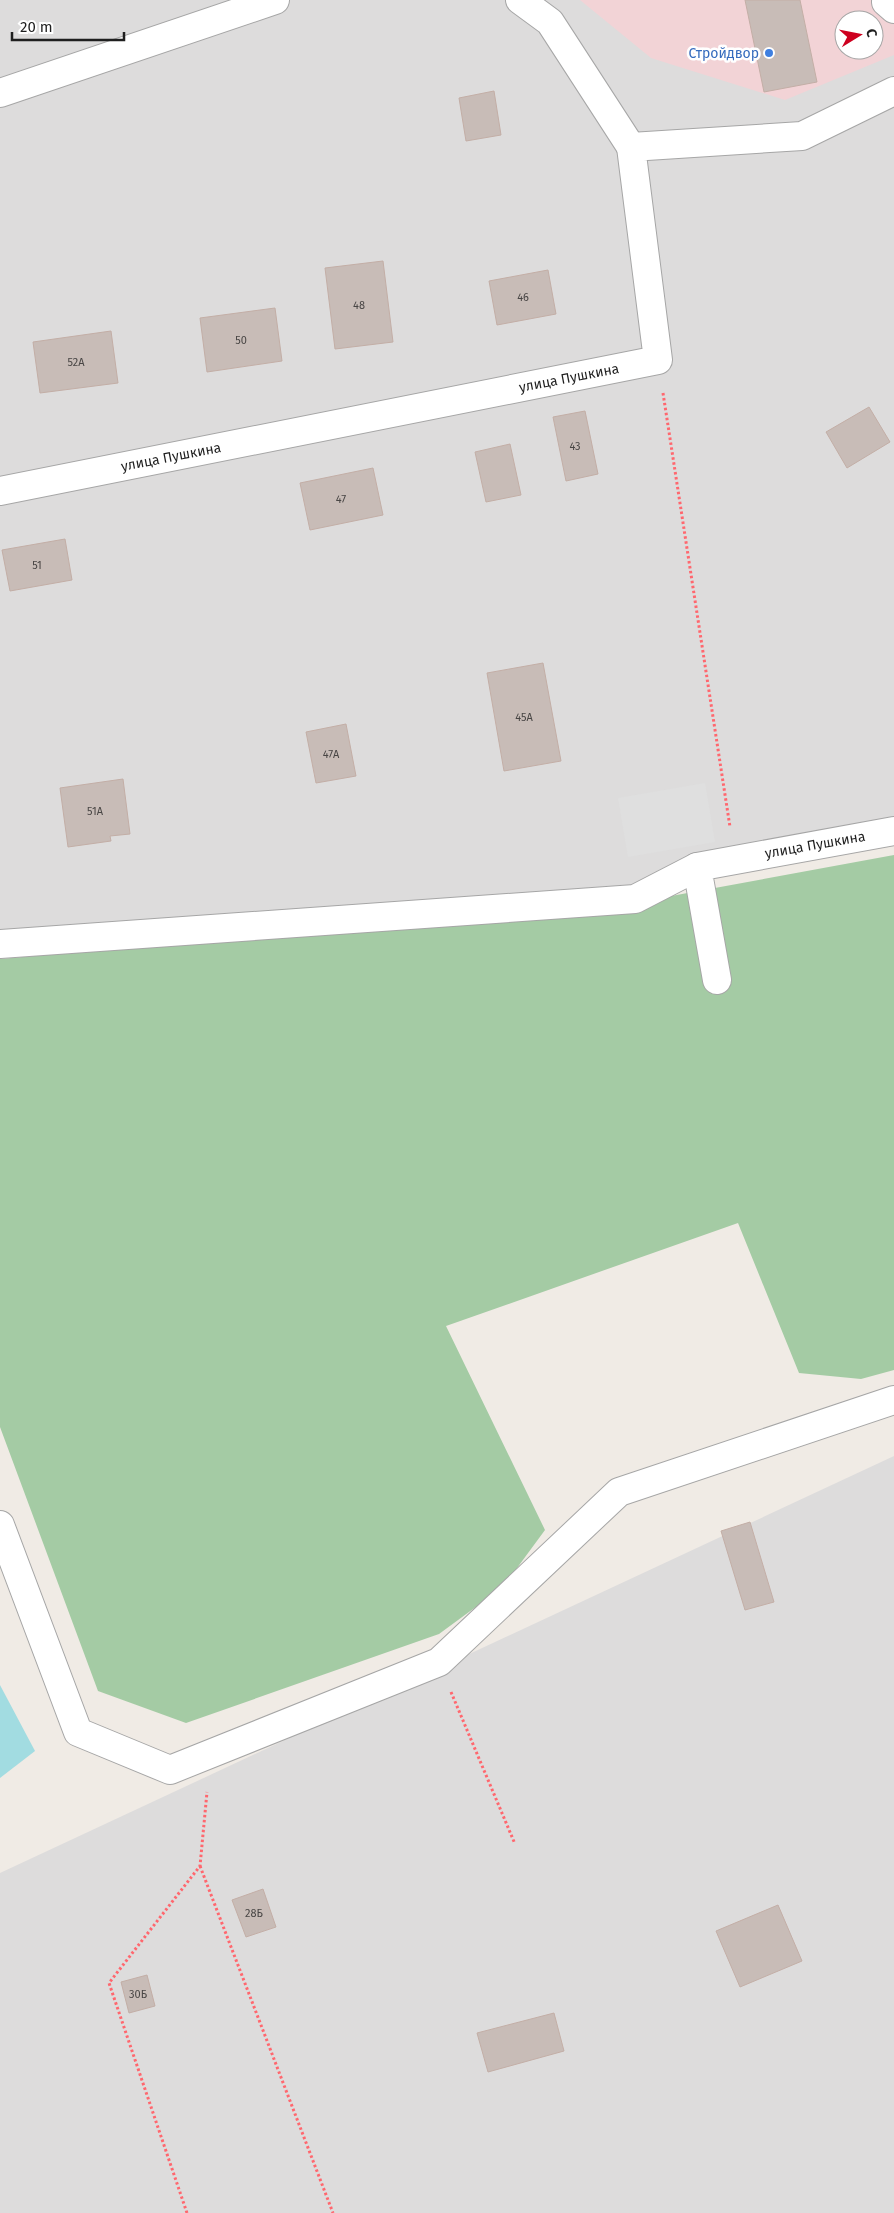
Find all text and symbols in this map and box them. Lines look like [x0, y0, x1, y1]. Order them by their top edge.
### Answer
scale bar [12, 10, 125, 42]
north arrow [834, 10, 884, 60]
text: 20 m [20, 18, 53, 36]
text: С [862, 27, 880, 38]
place label: Стройдвор [689, 45, 759, 62]
marker: Стройдвор [763, 47, 775, 59]
house number: 46 [517, 291, 529, 304]
house number: 48 [353, 299, 365, 312]
house number: 50 [235, 334, 247, 347]
house number: 52А [67, 356, 85, 369]
street label: улица Пушкина [517, 360, 621, 396]
street label: улица Пушкина [119, 439, 223, 475]
house number: 43 [569, 440, 581, 453]
house number: 47 [336, 493, 346, 506]
house number: 51 [32, 559, 42, 572]
house number: 45А [515, 711, 533, 724]
house number: 47А [323, 748, 340, 761]
house number: 51А [87, 805, 104, 818]
street label: улица Пушкина [763, 828, 867, 862]
house number: 28Б [245, 1907, 264, 1920]
house number: 30Б [129, 1988, 148, 2001]

